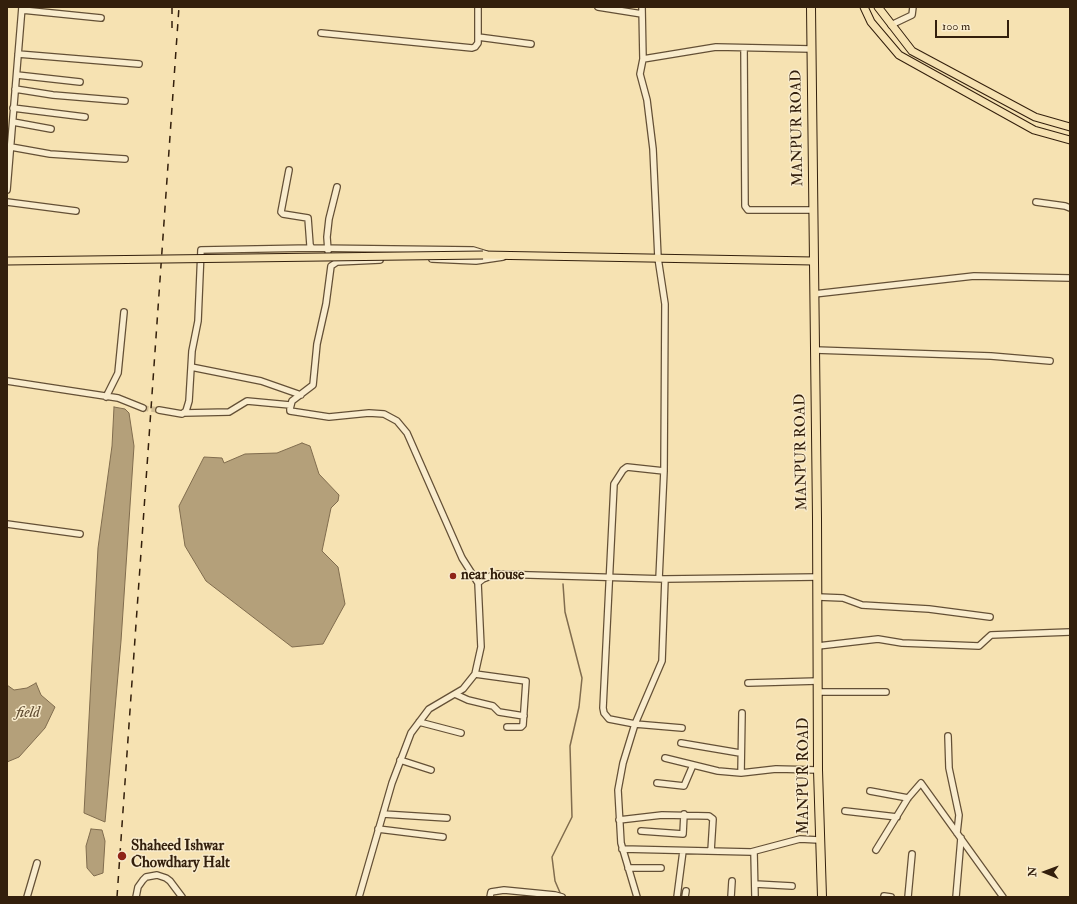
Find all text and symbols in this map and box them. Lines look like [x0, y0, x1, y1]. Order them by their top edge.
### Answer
scale bar [937, 12, 1011, 38]
text: 100 m [942, 19, 970, 34]
street label: MANPUR ROAD [788, 69, 808, 187]
street label: MANPUR ROAD [792, 393, 812, 511]
place label: near house [461, 567, 524, 585]
marker: near house [448, 571, 458, 581]
water label: field [16, 704, 40, 724]
street label: MANPUR ROAD [796, 718, 814, 834]
place label: Shaheed Ishwar Chowdhary Halt [131, 838, 230, 873]
marker: Shaheed Ishwar Chowdhary Halt [116, 850, 128, 862]
north arrow [1025, 852, 1065, 892]
text: N [1026, 867, 1039, 877]

